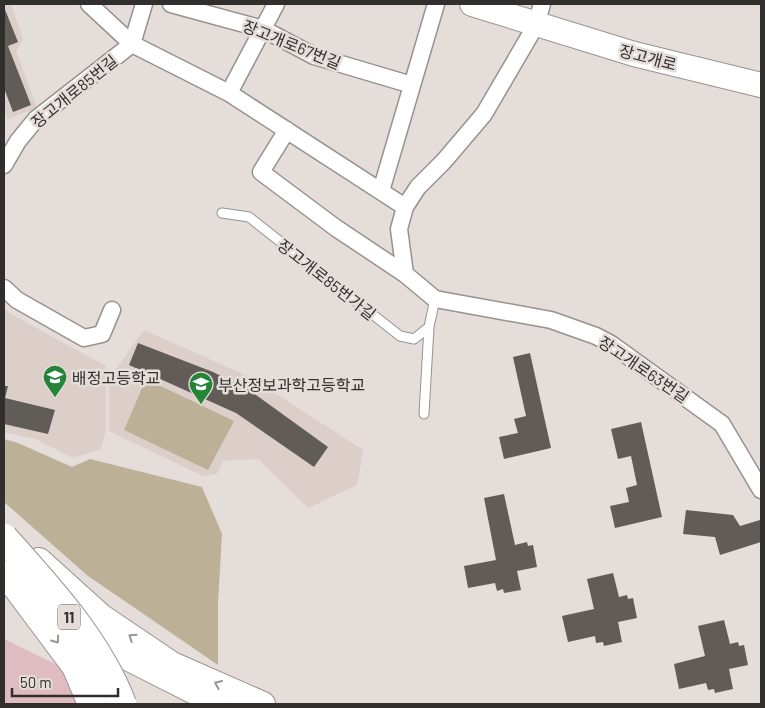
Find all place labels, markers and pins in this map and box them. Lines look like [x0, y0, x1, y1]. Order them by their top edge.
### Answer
school or university icon: 배정고등학교 [42, 364, 68, 398]
place label: 배정고등학교 [72, 368, 160, 387]
school or university icon: 부산정보과학고등학교 [188, 371, 214, 405]
place label: 부산정보과학고등학교 [218, 375, 365, 394]

